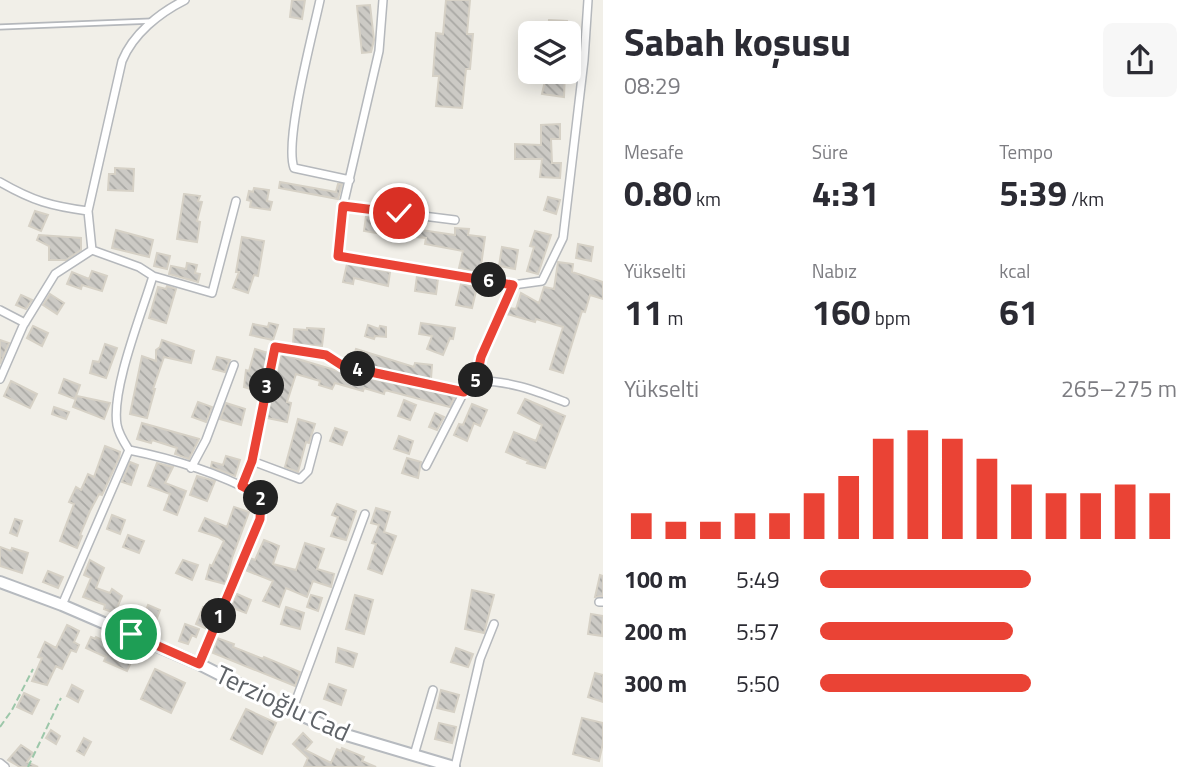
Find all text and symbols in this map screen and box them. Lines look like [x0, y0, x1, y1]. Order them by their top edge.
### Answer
text: Sabah koşusu [624, 13, 851, 71]
map controls [518, 21, 581, 84]
button: layers [518, 21, 581, 84]
button: share [1103, 23, 1177, 97]
text: 08:29 [624, 68, 681, 103]
text: Mesafe [624, 137, 684, 166]
text: Süre [812, 137, 848, 166]
text: Tempo [999, 137, 1053, 166]
text: 0.80 [624, 166, 692, 220]
text: 4:31 [812, 166, 879, 220]
text: 5:39 [999, 166, 1067, 220]
pin [369, 183, 429, 243]
text: km [692, 184, 721, 213]
text: /km [1067, 184, 1104, 213]
icon: check [380, 194, 418, 232]
text: Yükselti [624, 256, 686, 285]
text: Nabız [812, 256, 857, 285]
text: kcal [999, 256, 1030, 285]
pin: 6 [472, 262, 506, 298]
text: 6 [483, 265, 494, 294]
text: 11 [624, 285, 663, 339]
text: 160 [812, 285, 870, 339]
text: 61 [999, 285, 1039, 339]
text: m [663, 303, 683, 332]
text: bpm [870, 303, 911, 332]
pin: 4 [340, 352, 376, 386]
text: 4 [352, 354, 363, 383]
pin: 5 [458, 362, 494, 398]
text: 5 [470, 365, 481, 394]
pin: 3 [250, 368, 284, 404]
text: 3 [261, 371, 272, 400]
text: Yükselti [624, 371, 699, 406]
text: 265–275 m [1061, 371, 1177, 406]
pin: 2 [244, 480, 278, 516]
text: 2 [255, 483, 266, 512]
text: 100 m [624, 562, 687, 597]
text: 5:49 [736, 562, 780, 597]
pin: 1 [202, 598, 236, 634]
text: 1 [213, 601, 224, 630]
pin [101, 604, 161, 664]
text: 200 m [624, 614, 687, 649]
text: 5:57 [736, 614, 780, 649]
icon: arrive [112, 615, 150, 653]
street label: Terzioğlu Cad [209, 655, 357, 751]
text: 300 m [624, 666, 687, 701]
text: 5:50 [736, 666, 780, 701]

